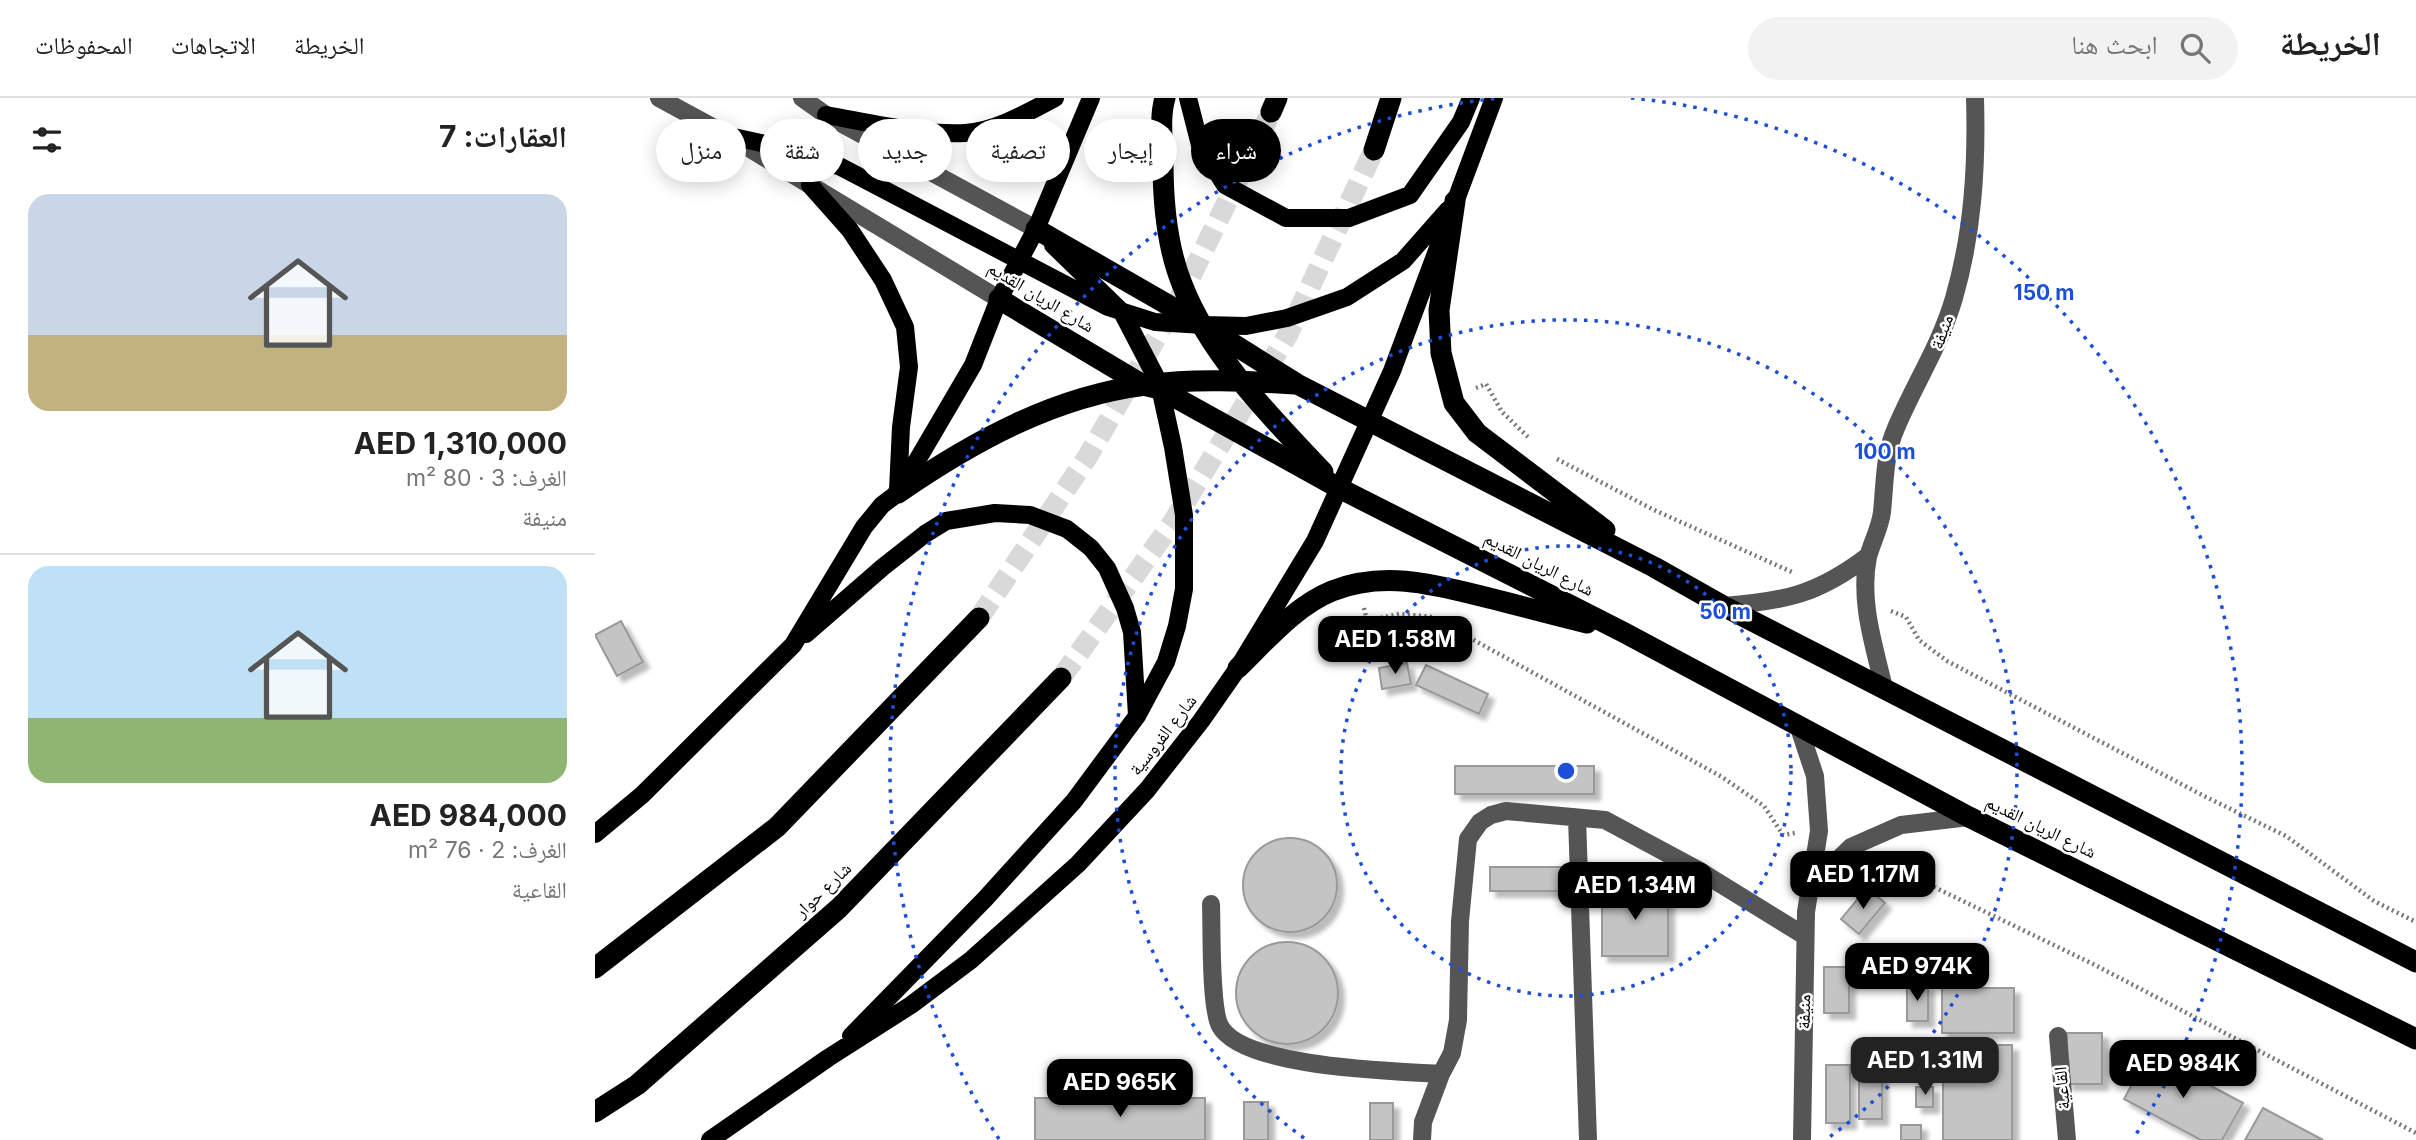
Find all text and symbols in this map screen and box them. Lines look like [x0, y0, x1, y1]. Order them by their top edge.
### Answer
search box [1748, 17, 2238, 80]
text: الخريطة [2280, 23, 2381, 63]
text: ابحث هنا [2071, 29, 2158, 60]
icon: search [2176, 29, 2214, 67]
text: المحفوظات [35, 31, 133, 60]
text: الاتجاهات [171, 31, 256, 60]
text: الخريطة [294, 31, 365, 60]
text: العقارات: 7 [439, 118, 567, 154]
chip: منزل [656, 119, 746, 182]
chip: شقة [760, 119, 844, 182]
chip: جديد [858, 119, 952, 182]
chip: تصفية [966, 119, 1070, 182]
chip: إيجار [1084, 119, 1177, 182]
chip: شراء [1191, 119, 1281, 182]
icon: filters [28, 121, 66, 159]
icon: home [235, 240, 361, 366]
street label: شارع الريان القديم [983, 257, 1098, 338]
text: 150 m [2014, 280, 2074, 305]
street label: منيفة [1926, 312, 1958, 352]
text: AED 1,310,000 [354, 425, 567, 461]
text: 100 m [1854, 439, 1916, 464]
text: الغرف: 3 · 80 m² [406, 464, 567, 492]
text: منيفة [522, 504, 567, 532]
street label: شارع الريان القديم [1480, 527, 1598, 602]
text: 50 m [1699, 599, 1751, 624]
icon: home [235, 612, 361, 738]
pin: AED 1.58M [1315, 616, 1475, 676]
text: AED 1.58M [1334, 625, 1456, 653]
street label: شارع الفروسية [1125, 690, 1201, 780]
centre of rings [1554, 759, 1578, 783]
street label: شارع الريان القديم [1982, 791, 2100, 864]
text: AED 984,000 [369, 797, 567, 833]
text: الغرف: 2 · 76 m² [408, 836, 567, 864]
pin: AED 1.17M [1783, 852, 1943, 911]
street label: شارع حوار [789, 858, 856, 923]
text: AED 1.17M [1806, 860, 1920, 888]
pin: AED 1.34M [1555, 862, 1715, 922]
text: AED 1.34M [1574, 871, 1696, 899]
text: القاعية [512, 876, 567, 904]
pin: AED 974K [1845, 944, 1989, 1003]
text: AED 974K [1861, 952, 1973, 980]
street label: منيفة [1793, 994, 1815, 1030]
pin: AED 1.31M [1845, 1038, 2005, 1097]
pin: AED 984K [2111, 1040, 2255, 1100]
text: AED 1.31M [1867, 1046, 1983, 1074]
text: AED 984K [2125, 1049, 2241, 1077]
pin: AED 965K [1048, 1060, 1192, 1119]
street label: القاعية [2049, 1066, 2074, 1111]
text: AED 965K [1063, 1068, 1177, 1096]

